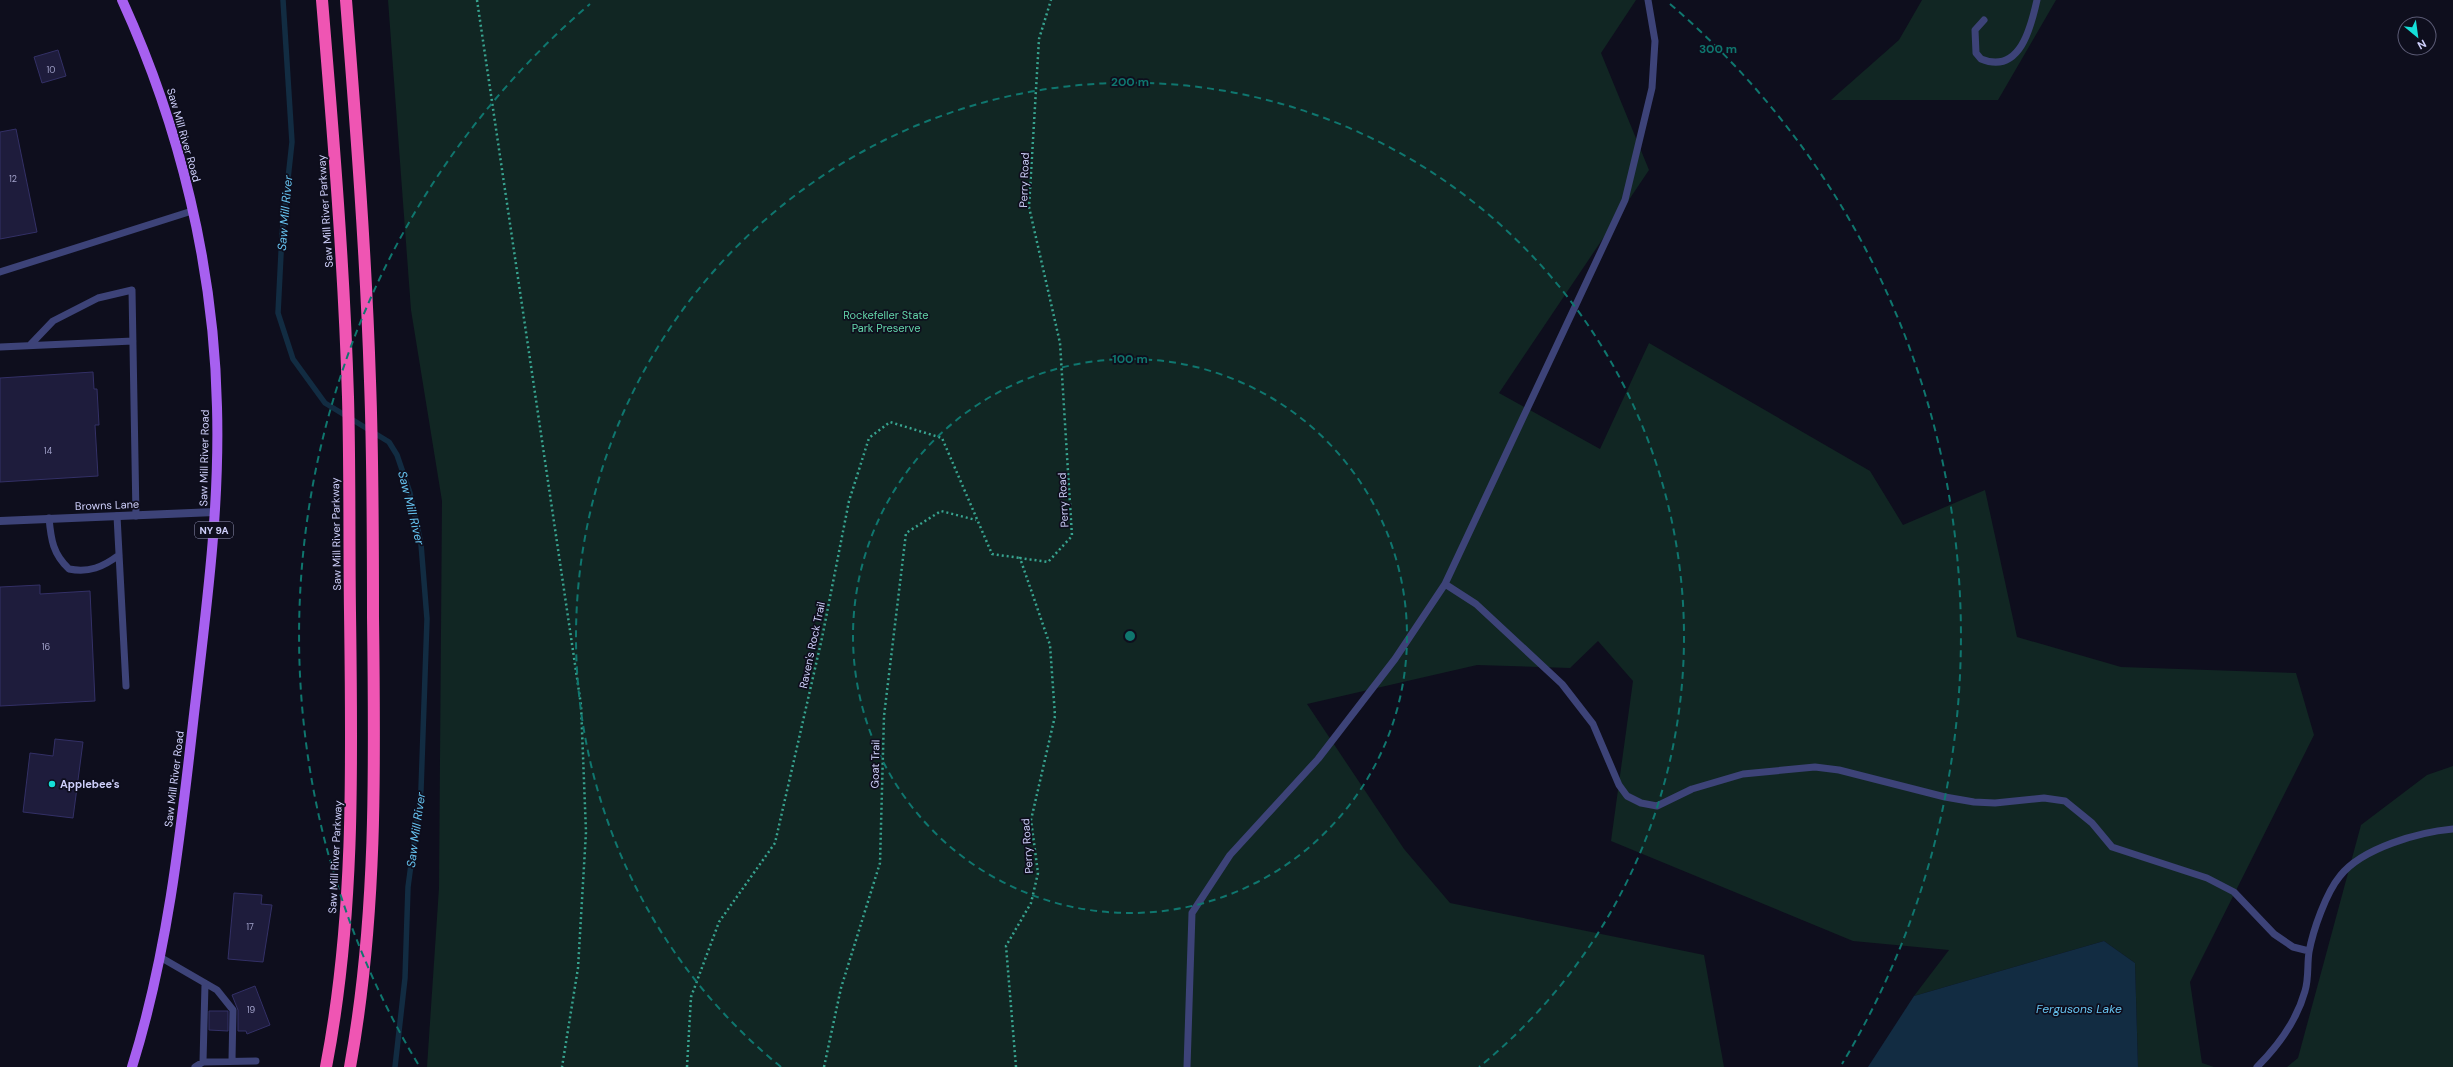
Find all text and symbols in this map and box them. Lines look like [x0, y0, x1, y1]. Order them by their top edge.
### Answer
north arrow [2397, 16, 2437, 56]
text: N [2415, 37, 2429, 53]
text: 300 m [1699, 41, 1737, 57]
house number: 10 [47, 64, 55, 76]
text: 200 m [1111, 74, 1149, 90]
street label: Saw Mill River Road [164, 87, 204, 184]
street label: Perry Road [1016, 152, 1032, 208]
street label: Saw Mill River Parkway [314, 154, 336, 268]
house number: 12 [9, 173, 17, 185]
water label: Saw Mill River [274, 174, 296, 251]
park label: Rockefeller State Park Preserve [843, 308, 929, 335]
text: 100 m [1112, 351, 1148, 367]
street label: Saw Mill River Road [196, 409, 212, 507]
house number: 14 [44, 445, 53, 457]
water label: Saw Mill River [394, 469, 428, 547]
street label: Perry Road [1055, 472, 1071, 528]
street label: Saw Mill River Parkway [328, 477, 344, 591]
street label: Browns Lane [75, 497, 139, 513]
road number: NY 9A [195, 522, 233, 538]
street label: Raven's Rock Trail [796, 600, 828, 690]
centre of rings [1123, 629, 1137, 643]
house number: 16 [42, 641, 51, 653]
street label: Saw Mill River Road [161, 730, 187, 828]
street label: Goat Trail [868, 740, 882, 788]
place label: Applebee's [60, 777, 120, 791]
marker: Applebee's [47, 779, 57, 789]
water label: Saw Mill River [403, 791, 429, 868]
street label: Saw Mill River Parkway [325, 800, 345, 914]
street label: Perry Road [1018, 818, 1036, 874]
house number: 17 [246, 921, 254, 933]
water label: Fergusons Lake [2036, 1001, 2122, 1017]
house number: 19 [247, 1004, 256, 1016]

